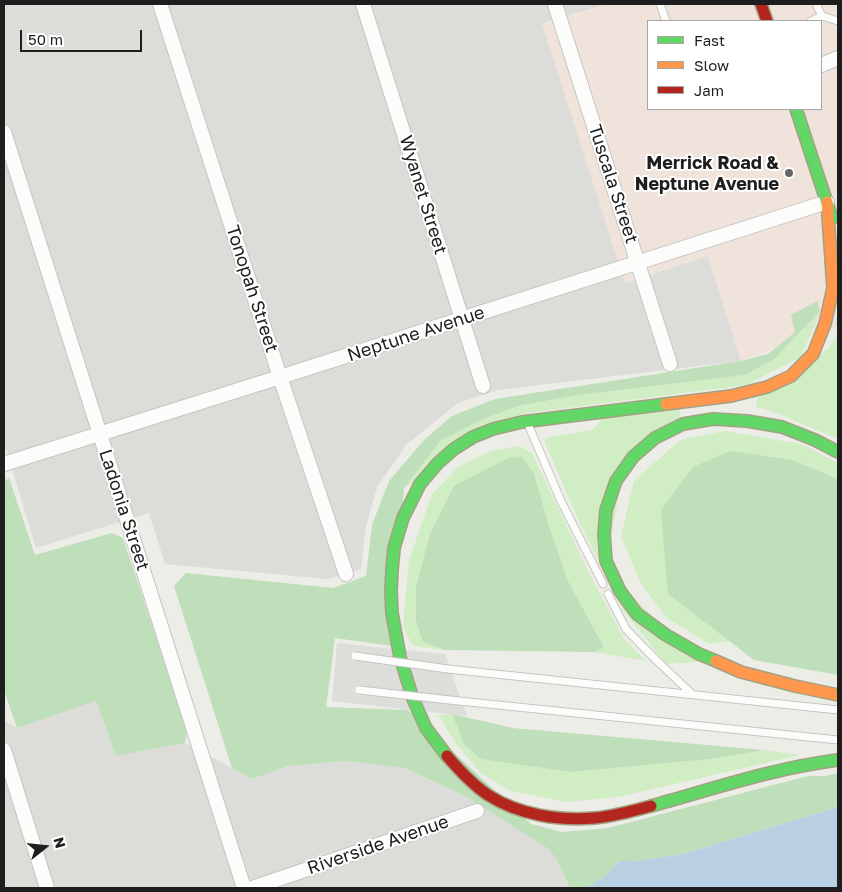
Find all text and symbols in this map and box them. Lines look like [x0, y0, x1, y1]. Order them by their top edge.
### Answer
scale bar [22, 20, 145, 52]
legend [647, 20, 822, 110]
text: 50 m [28, 30, 63, 48]
text: Fast [694, 31, 725, 49]
text: Slow [694, 56, 729, 74]
text: Jam [694, 81, 724, 99]
street label: Tuscala Street [584, 122, 642, 246]
street label: Wyanet Street [395, 133, 451, 257]
place label: Merrick Road & Neptune Avenue [635, 152, 779, 194]
marker: Merrick Road & Neptune Avenue [783, 167, 795, 179]
street label: Tonopah Street [221, 223, 283, 355]
street label: Neptune Avenue [345, 302, 487, 366]
street label: Ladonia Street [94, 447, 154, 573]
street label: Riverside Avenue [304, 811, 452, 879]
north arrow [20, 822, 70, 872]
text: N [50, 835, 70, 850]

